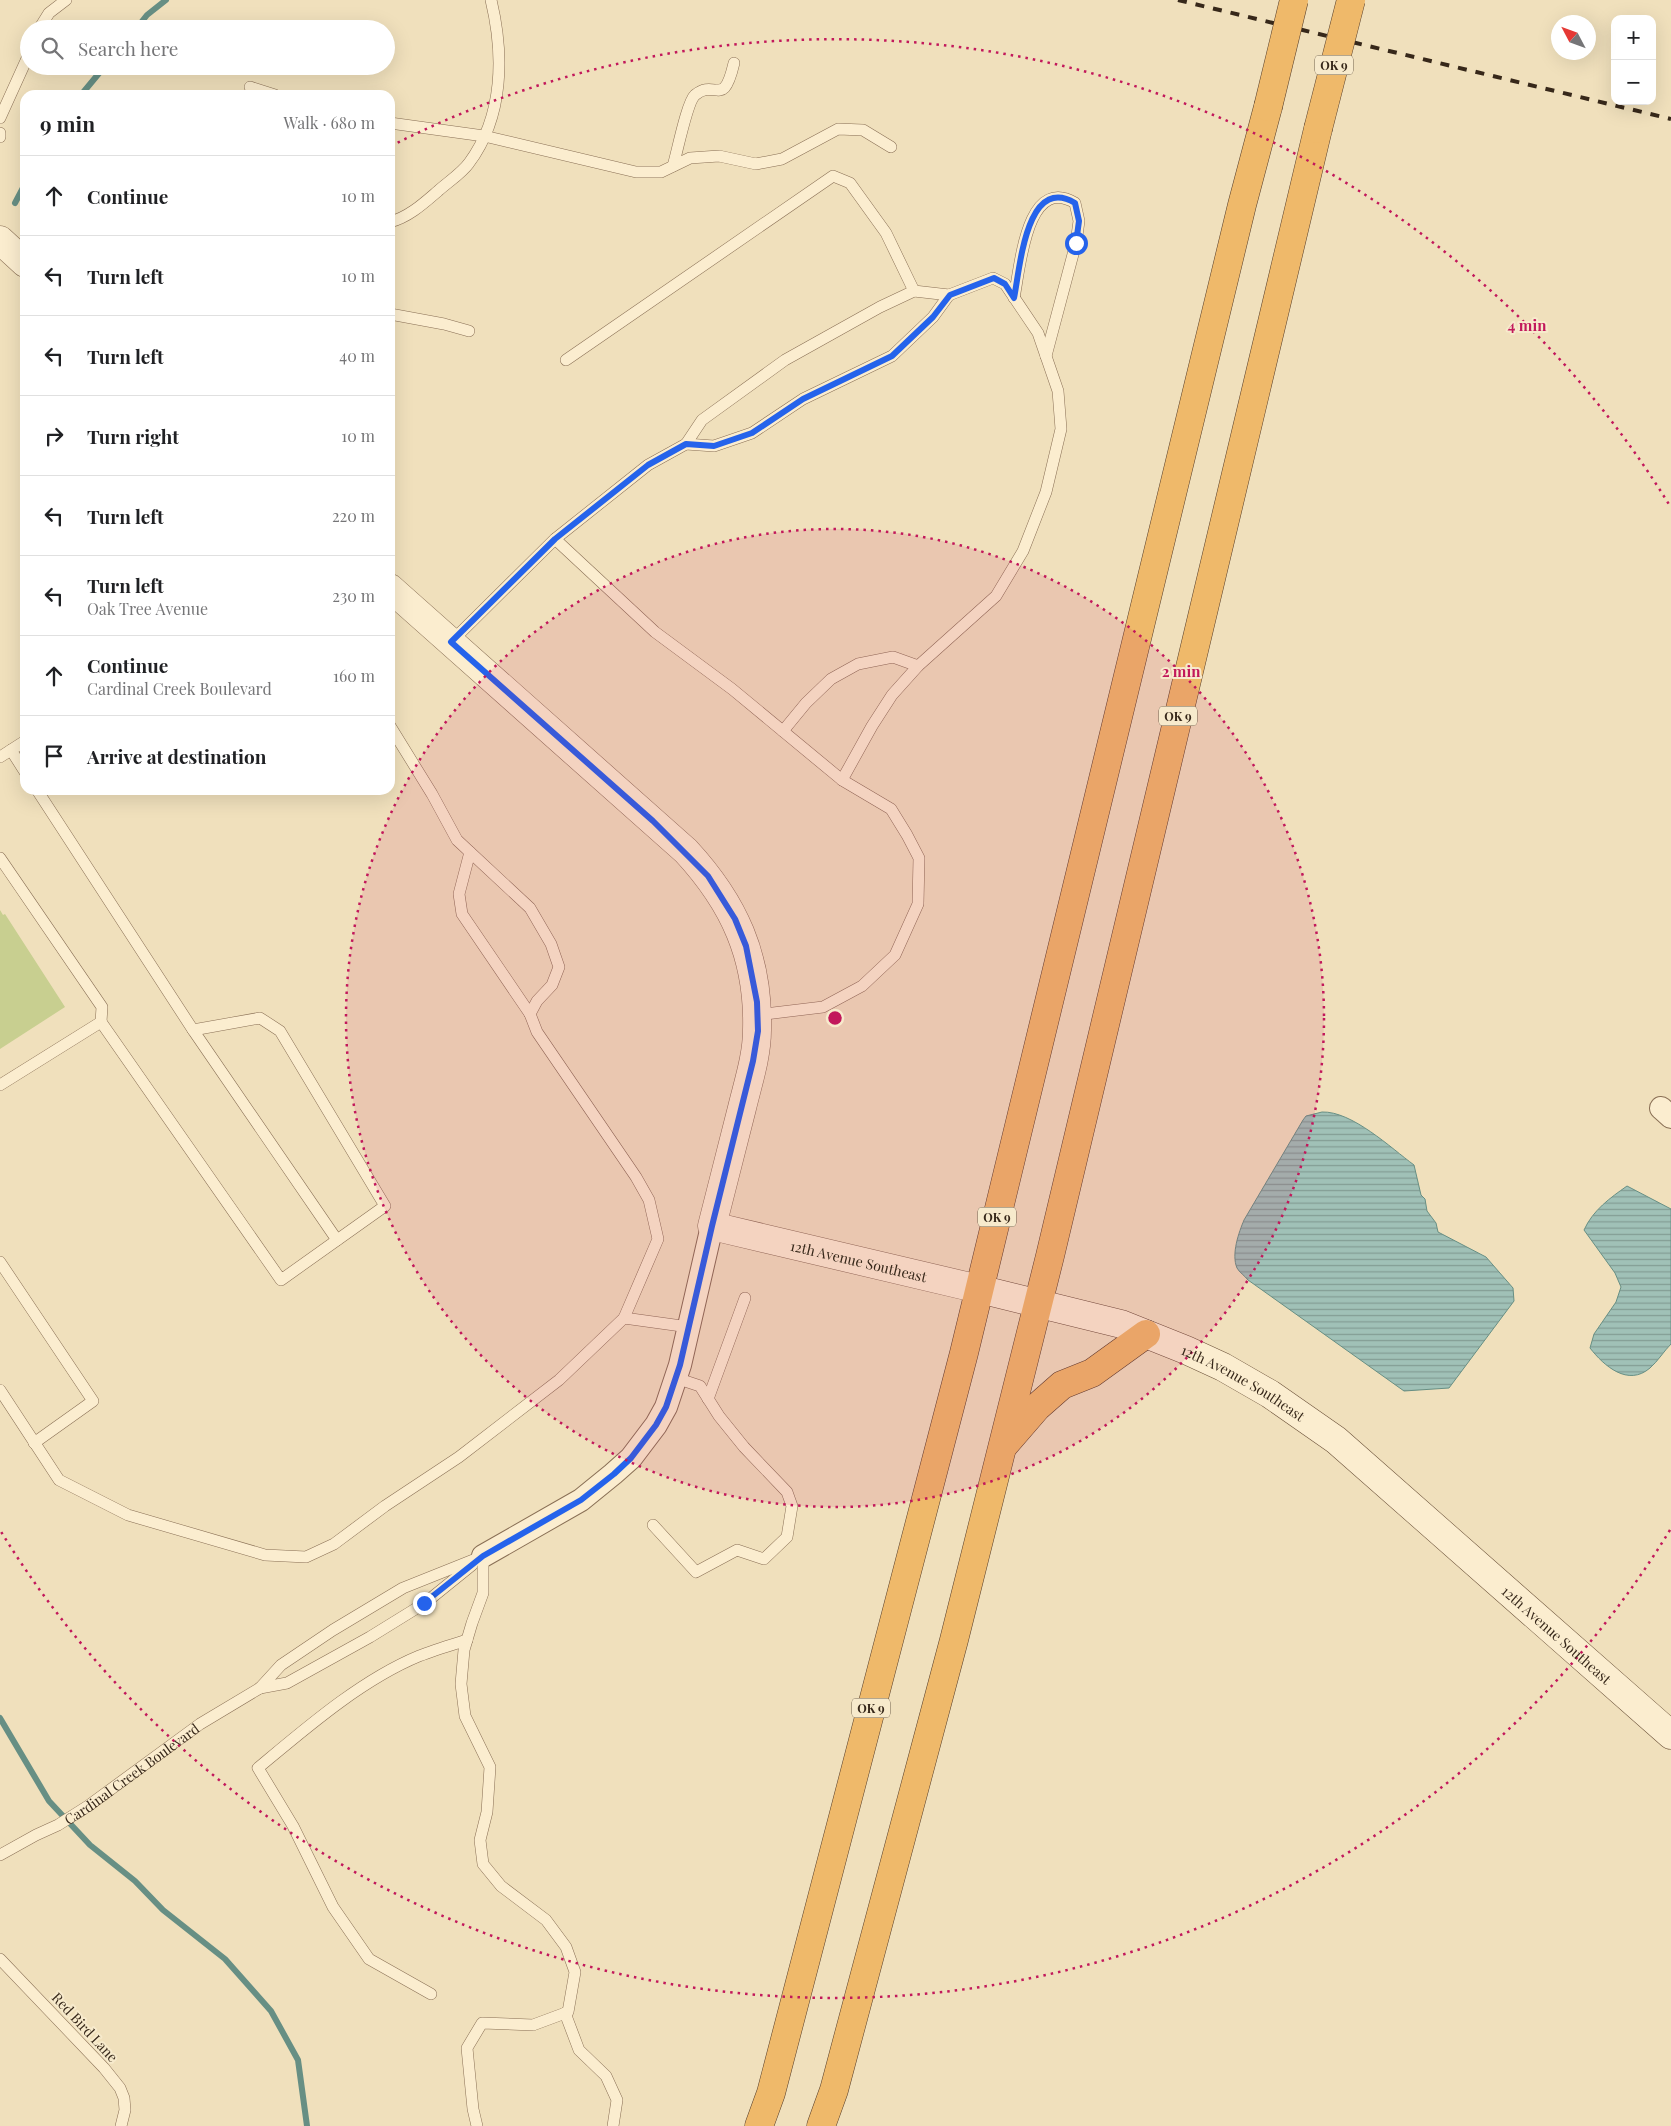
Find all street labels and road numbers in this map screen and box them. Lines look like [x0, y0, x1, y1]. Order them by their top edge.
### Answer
road number: OK 9 [1315, 56, 1353, 74]
road number: OK 9 [1159, 706, 1197, 726]
road number: OK 9 [978, 1208, 1016, 1226]
street label: 12th Avenue Southeast [788, 1235, 930, 1286]
street label: 12th Avenue Southeast [1179, 1340, 1310, 1426]
street label: 12th Avenue Southeast [1498, 1581, 1616, 1689]
road number: OK 9 [852, 1699, 890, 1718]
street label: Cardinal Creek Boulevard [60, 1719, 203, 1828]
street label: Red Bird Lane [48, 1988, 122, 2066]

